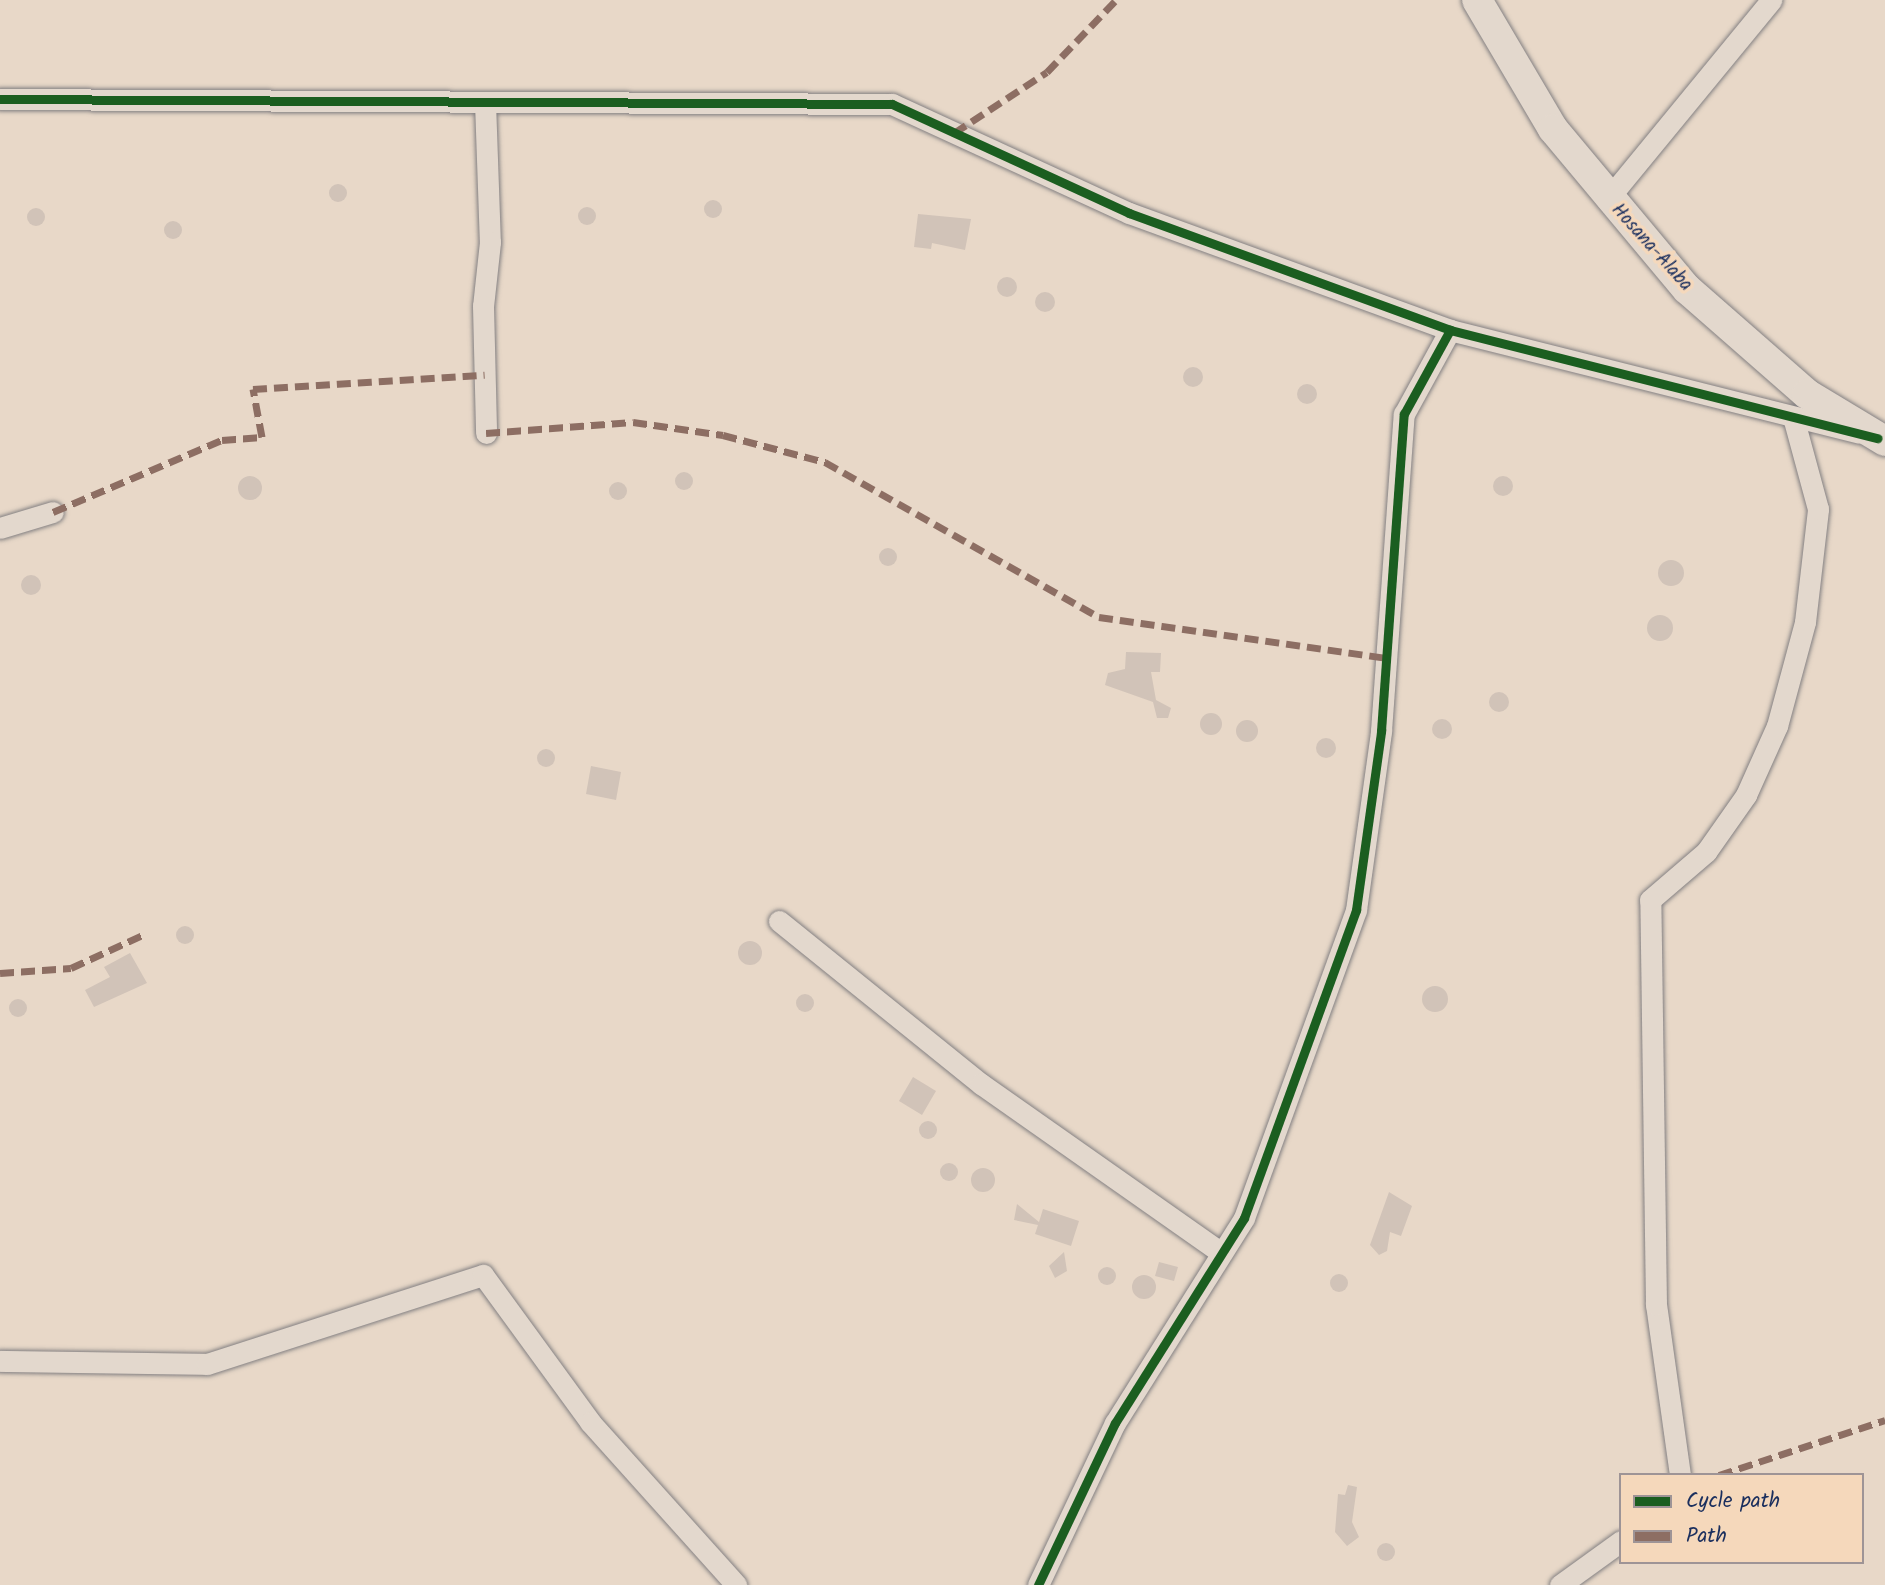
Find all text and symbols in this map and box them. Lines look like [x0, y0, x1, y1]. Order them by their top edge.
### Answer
street label: Hosana-Alaba [1606, 199, 1696, 297]
legend [1619, 1473, 1864, 1564]
text: Cycle path [1686, 1485, 1780, 1518]
text: Path [1686, 1520, 1727, 1553]

